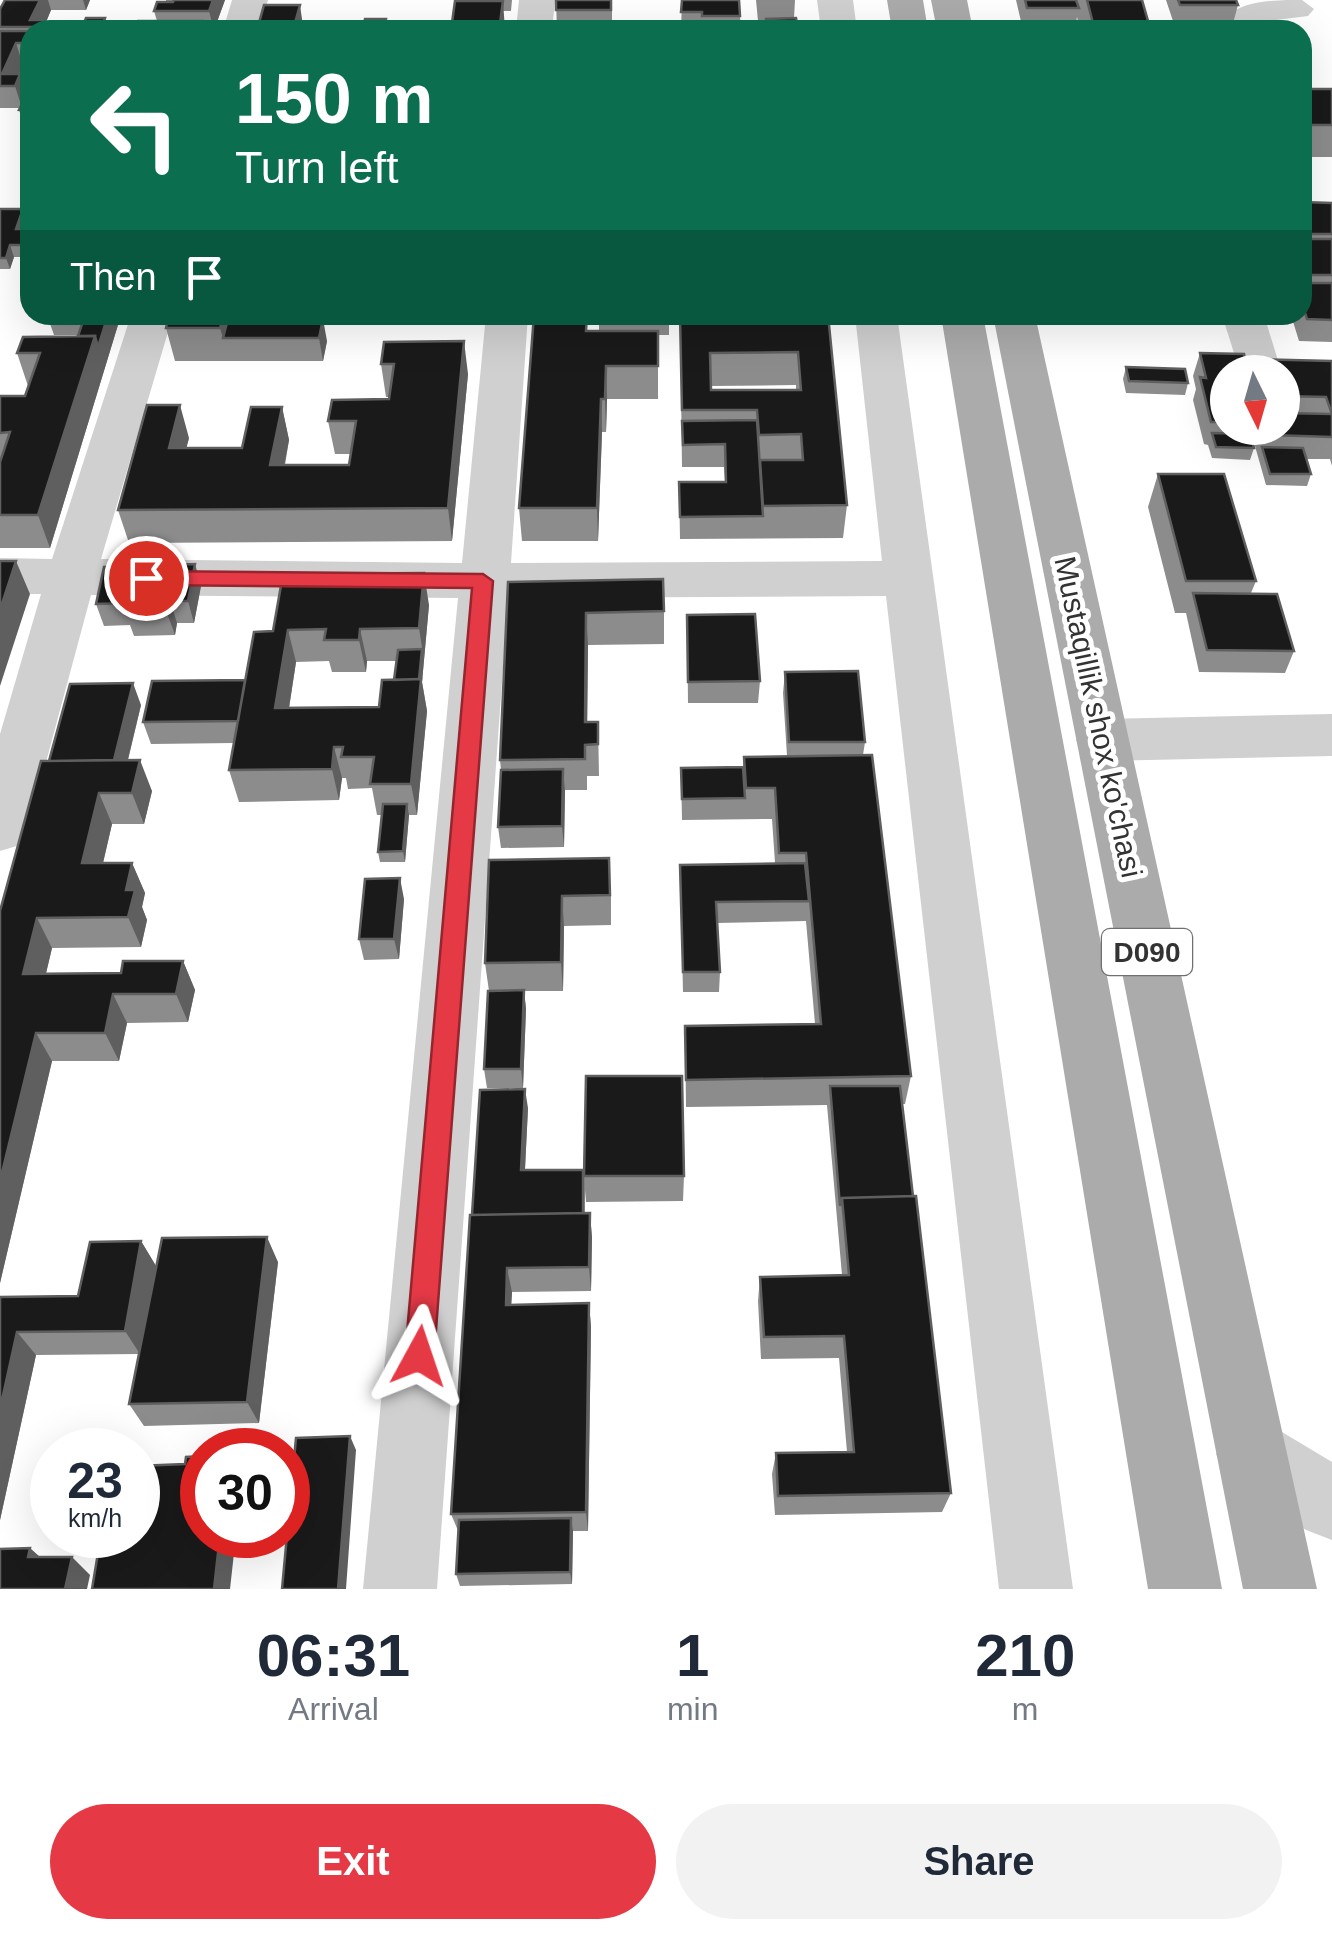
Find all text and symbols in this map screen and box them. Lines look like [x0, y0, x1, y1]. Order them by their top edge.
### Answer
icon: left [70, 60, 200, 190]
text: 150 m [235, 60, 433, 138]
text: Turn left [235, 142, 398, 193]
icon: arrive [177, 250, 232, 305]
text: Then [70, 256, 157, 298]
north arrow [1210, 355, 1300, 445]
map controls [1210, 355, 1300, 445]
pin [104, 536, 189, 621]
icon: arrive [119, 551, 174, 606]
street label: Mustaqillik shox ko'chasi [1048, 553, 1149, 881]
road number: D090 [1102, 929, 1192, 975]
position arrow [367, 1304, 471, 1408]
speed limit sign: 30 [180, 1428, 310, 1558]
text: 23 [67, 1453, 123, 1509]
text: km/h [68, 1504, 122, 1532]
text: 06:31 [257, 1622, 410, 1689]
text: 1 [676, 1622, 709, 1689]
text: 210 [975, 1622, 1075, 1689]
text: Arrival [288, 1691, 379, 1727]
text: min [667, 1691, 718, 1727]
text: m [1012, 1691, 1039, 1727]
button: Exit [50, 1804, 656, 1919]
button: Share [676, 1804, 1282, 1919]

